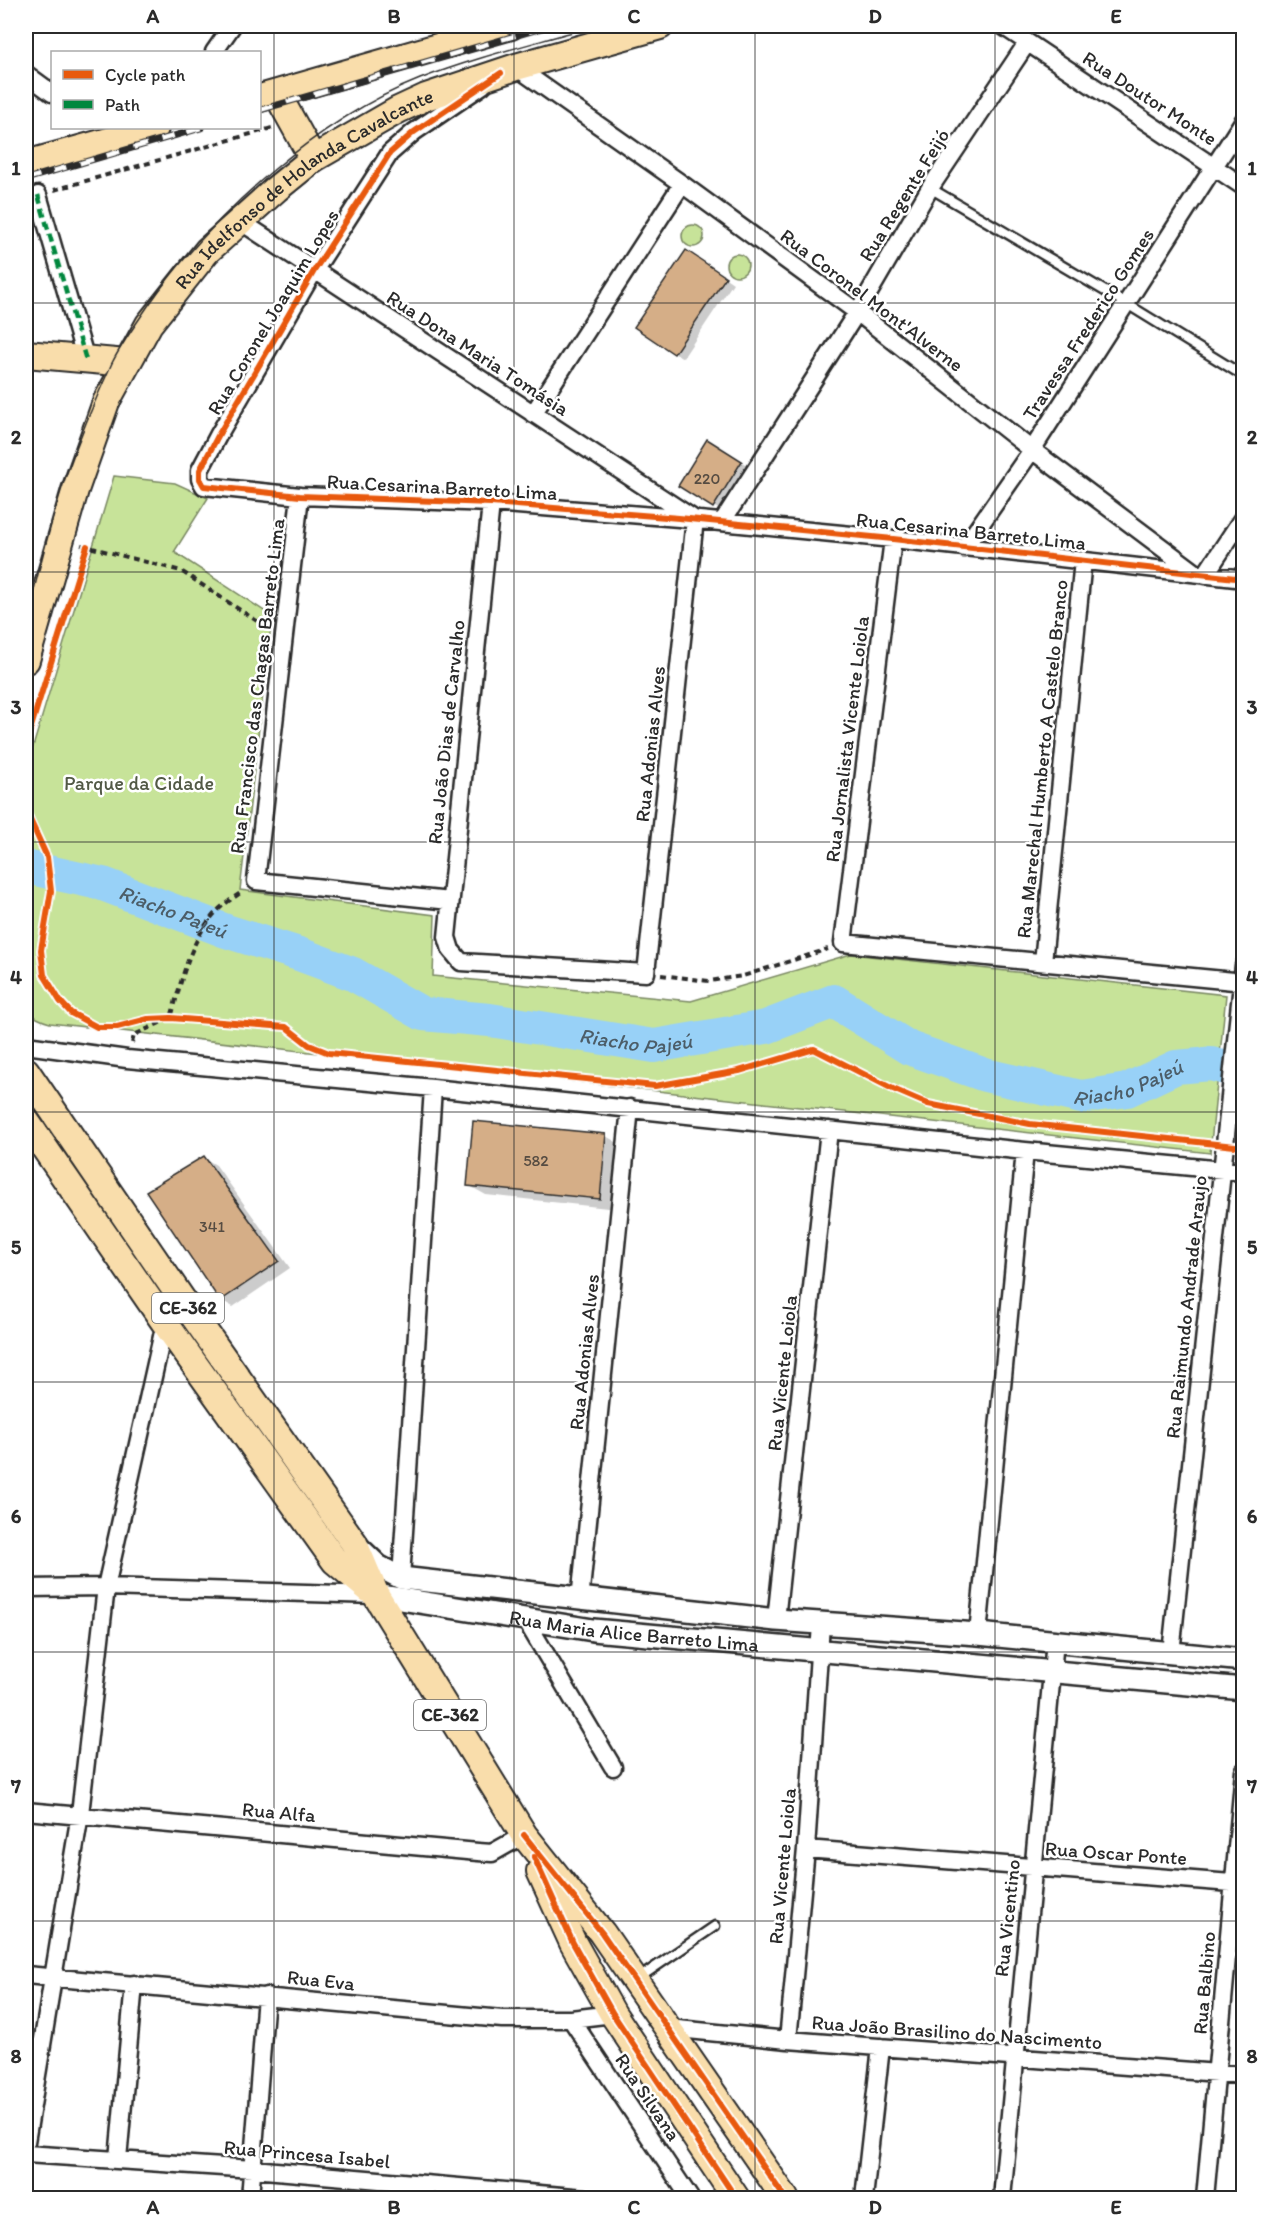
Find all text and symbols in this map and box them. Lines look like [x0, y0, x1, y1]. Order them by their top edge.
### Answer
text: A [146, 4, 160, 28]
text: B [388, 4, 401, 28]
text: C [628, 4, 641, 28]
text: D [868, 4, 882, 28]
text: E [1110, 4, 1122, 28]
street label: Rua Doutor Monte [1078, 46, 1222, 150]
legend [51, 51, 261, 129]
text: Cycle path [105, 64, 186, 86]
street label: Rua Idelfonso de Holanda Cavalcante [170, 83, 436, 294]
text: Path [105, 94, 140, 116]
street label: Rua Regente Feijó [854, 124, 954, 266]
text: 1 [11, 156, 21, 180]
text: 1 [1247, 156, 1257, 180]
street label: Rua Coronel Joaquim Lopes [202, 205, 344, 419]
street label: Rua Coronel Mont'Alverne [776, 223, 968, 377]
street label: Travessa Frederico Gomes [1017, 224, 1159, 424]
street label: Rua Dona Maria Tomásia [382, 285, 574, 421]
text: 2 [11, 425, 22, 449]
text: 2 [1247, 425, 1258, 449]
street label: Rua Cesarina Barreto Lima [326, 469, 558, 505]
house number: 220 [694, 469, 720, 488]
street label: Rua Cesarina Barreto Lima [855, 507, 1087, 555]
street label: Rua Francisco das Chagas Barreto Lima [225, 516, 290, 855]
street label: Rua Marechal Humberto A Castelo Branco [1011, 578, 1073, 940]
street label: Rua Jornalista Vicente Loiola [820, 614, 874, 864]
street label: Rua João Dias de Carvalho [422, 619, 470, 845]
street label: Rua Adonias Alves [630, 665, 670, 823]
text: 3 [11, 695, 22, 719]
text: 3 [1247, 695, 1258, 719]
park label: Parque da Cidade [64, 771, 214, 795]
water label: Riacho Pajeú [116, 879, 231, 943]
text: 4 [10, 965, 22, 989]
text: 4 [1246, 965, 1258, 989]
water label: Riacho Pajeú [578, 1022, 694, 1059]
water label: Riacho Pajeú [1071, 1053, 1187, 1111]
house number: 582 [523, 1151, 549, 1170]
street label: Rua Raimundo Andrade Araujo [1160, 1174, 1212, 1440]
house number: 341 [199, 1217, 225, 1236]
text: 5 [11, 1235, 22, 1259]
text: 5 [1247, 1235, 1258, 1259]
street label: Rua Adonias Alves [564, 1273, 604, 1431]
road number: CE-362 [152, 1293, 224, 1323]
street label: Rua Vicente Loiola [762, 1293, 802, 1452]
text: 6 [11, 1504, 22, 1528]
text: 6 [1247, 1504, 1258, 1528]
street label: Rua Maria Alice Barreto Lima [508, 1605, 761, 1657]
road number: CE-362 [414, 1700, 486, 1730]
text: 7 [10, 1774, 21, 1798]
text: 7 [1246, 1774, 1257, 1798]
street label: Rua Vicente Loiola [763, 1786, 801, 1945]
street label: Rua Alfa [241, 1797, 317, 1827]
street label: Rua Oscar Ponte [1044, 1836, 1188, 1870]
street label: Rua Vicentino [989, 1858, 1025, 1978]
street label: Rua Balbino [1188, 1931, 1220, 2035]
street label: Rua Eva [286, 1965, 357, 1996]
street label: Rua João Brasilino do Nascimento [811, 2010, 1103, 2054]
text: 8 [11, 2044, 22, 2068]
text: 8 [1247, 2044, 1258, 2068]
street label: Rua Silvana [610, 2049, 686, 2145]
street label: Rua Princesa Isabel [223, 2135, 392, 2173]
text: A [146, 2195, 160, 2219]
text: B [388, 2195, 401, 2219]
text: C [628, 2195, 641, 2219]
text: D [868, 2195, 882, 2219]
text: E [1110, 2195, 1122, 2219]

